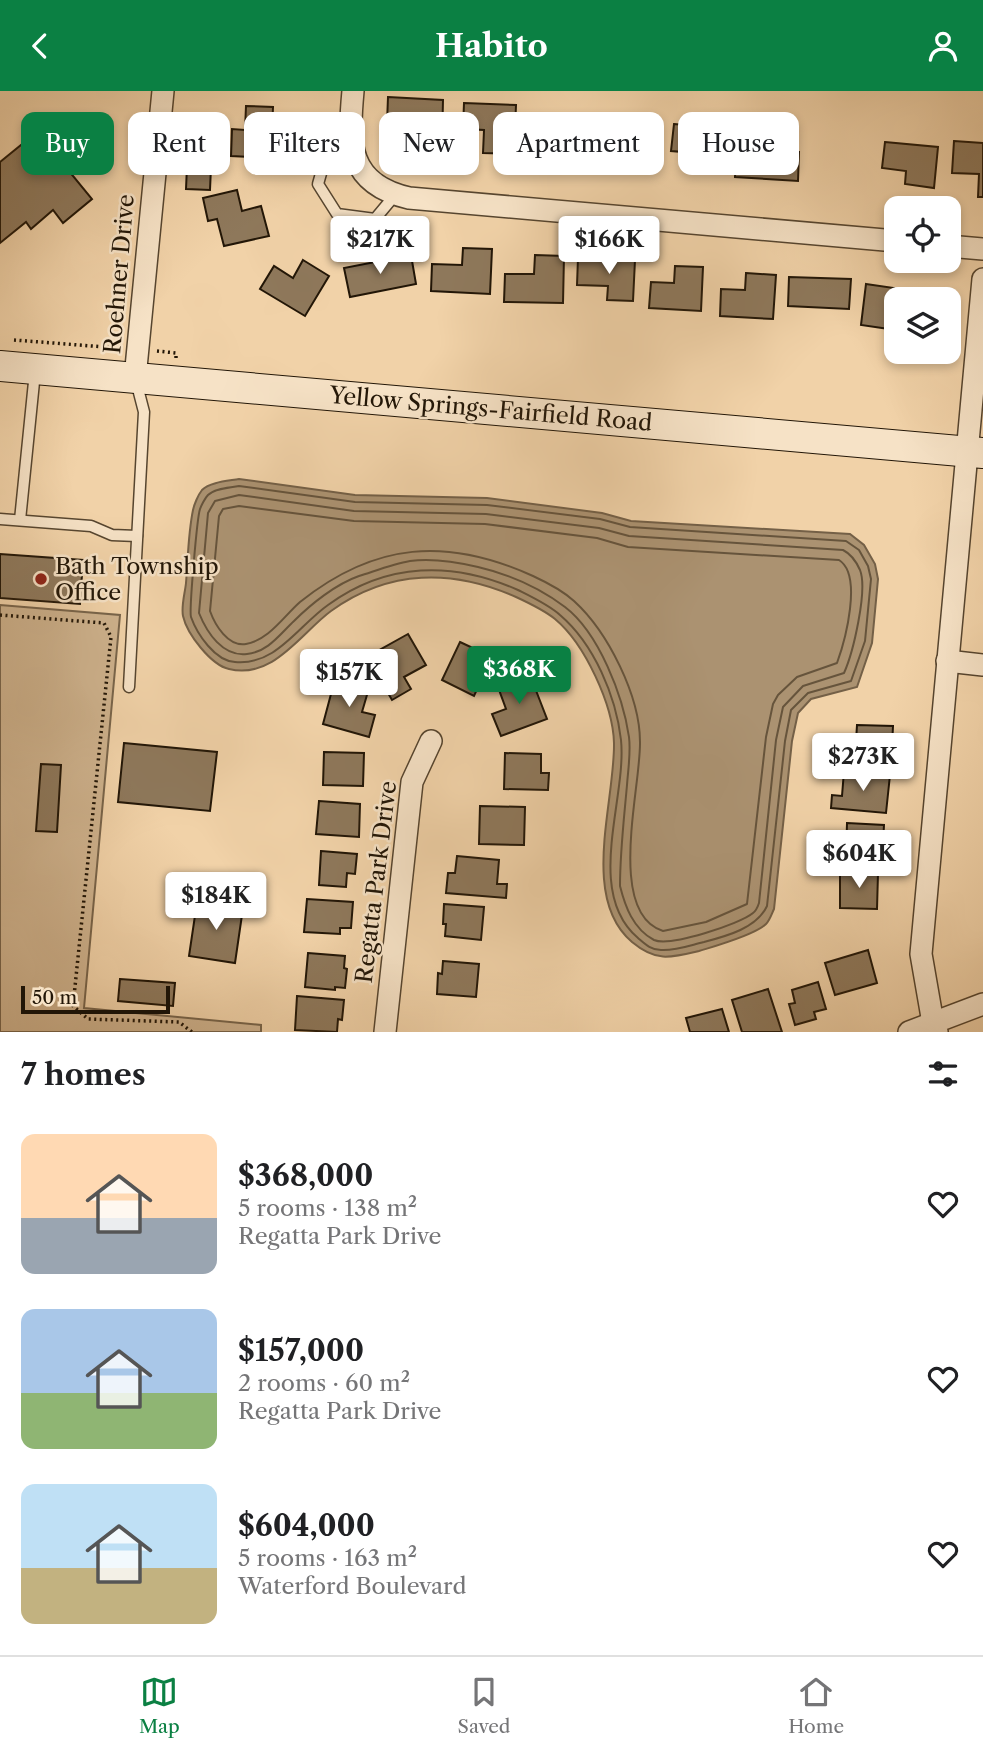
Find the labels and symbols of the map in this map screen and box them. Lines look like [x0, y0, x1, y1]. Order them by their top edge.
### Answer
street label: Roehner Drive [98, 193, 140, 355]
pin: $217K [331, 216, 429, 276]
pin: $166K [560, 216, 658, 276]
street label: Yellow Springs-Fairfield Road [328, 381, 653, 437]
place label: Bath Township Office [55, 552, 219, 606]
marker: Bath Township Office [33, 571, 49, 587]
pin: $368K [470, 647, 568, 706]
pin: $157K [300, 649, 398, 709]
pin: $273K [814, 733, 912, 793]
street label: Regatta Park Drive [350, 779, 402, 985]
pin: $604K [810, 831, 908, 890]
pin: $184K [167, 873, 265, 932]
scale bar [21, 983, 170, 1015]

